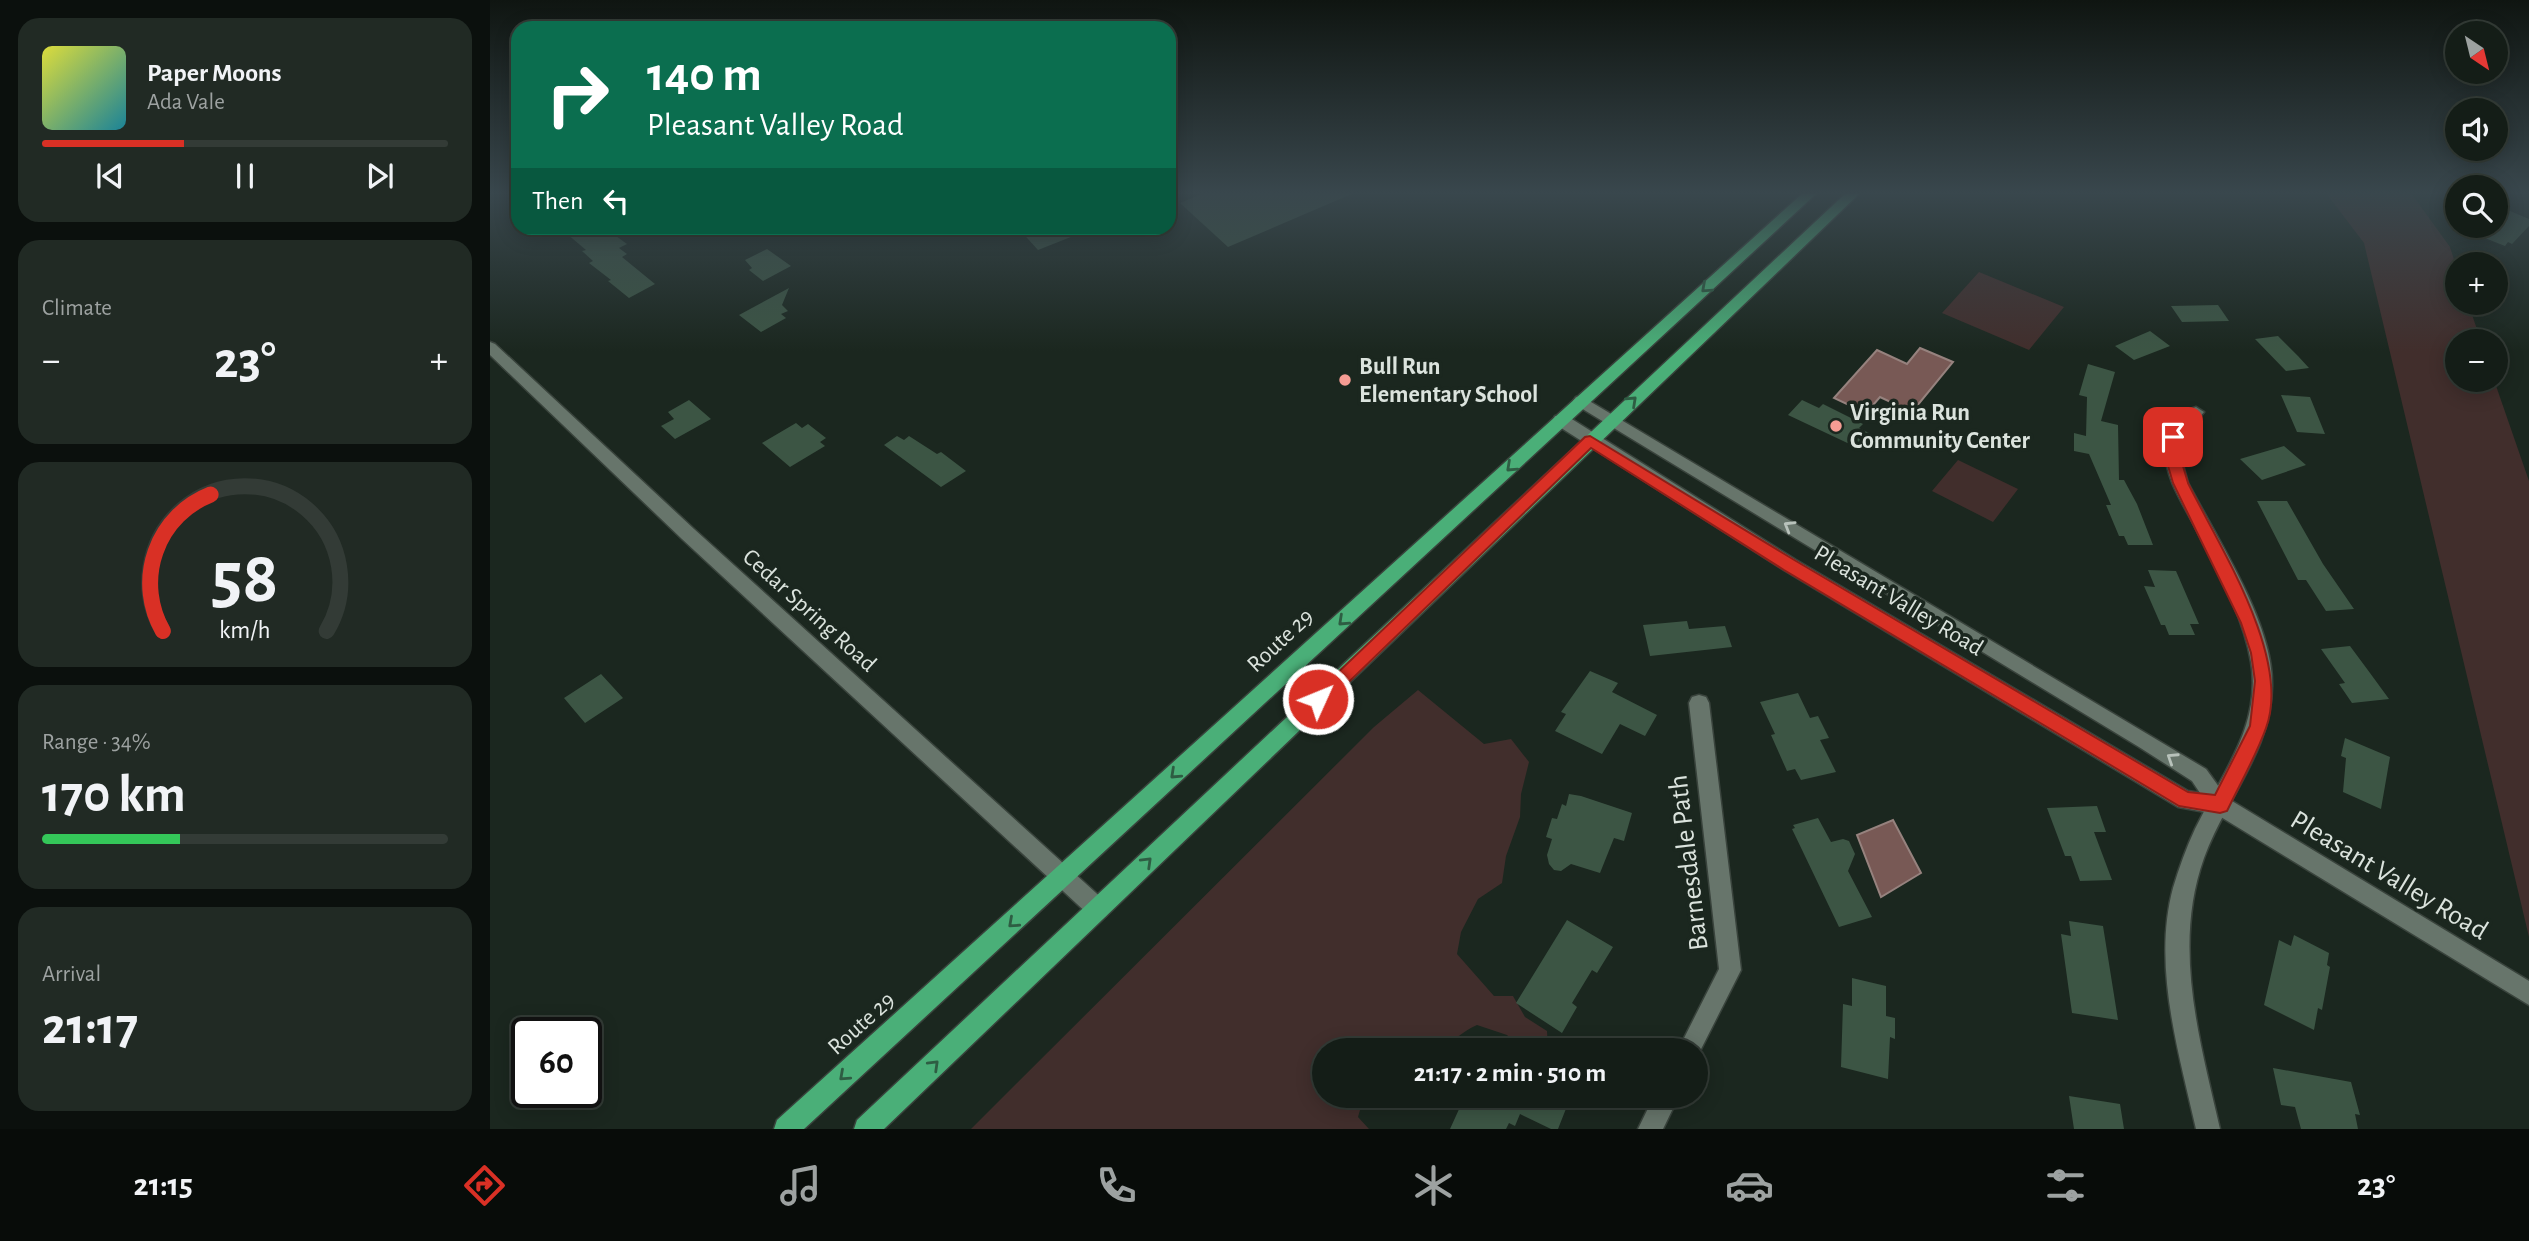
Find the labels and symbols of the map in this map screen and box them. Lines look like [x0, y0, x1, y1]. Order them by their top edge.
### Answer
north arrow [2445, 21, 2508, 84]
one-way arrow [1701, 280, 1714, 292]
place label: Bull Run Elementary School [1359, 355, 1538, 407]
marker: Bull Run Elementary School [1337, 372, 1353, 388]
one-way arrow [1624, 397, 1637, 410]
place label: Virginia Run Community Center [1850, 401, 2030, 453]
pin [2143, 407, 2203, 467]
marker: Virginia Run Community Center [1828, 418, 1844, 434]
one-way arrow [1506, 458, 1519, 471]
one-way arrow [1783, 522, 1796, 535]
street label: Pleasant Valley Road [1810, 541, 1987, 661]
street label: Cedar Spring Road [738, 545, 881, 677]
street label: Route 29 [1243, 604, 1318, 677]
one-way arrow [1338, 612, 1351, 625]
position arrow [1281, 662, 1355, 736]
one-way arrow [2167, 753, 2180, 766]
one-way arrow [1170, 766, 1183, 779]
street label: Barnesdale Path [1664, 773, 1714, 952]
street label: Pleasant Valley Road [2286, 806, 2492, 946]
one-way arrow [1139, 858, 1152, 870]
one-way arrow [1008, 915, 1021, 927]
street label: Route 29 [824, 988, 900, 1060]
speed limit sign: 60 [511, 1017, 602, 1108]
one-way arrow [925, 1061, 938, 1074]
one-way arrow [839, 1068, 852, 1080]

